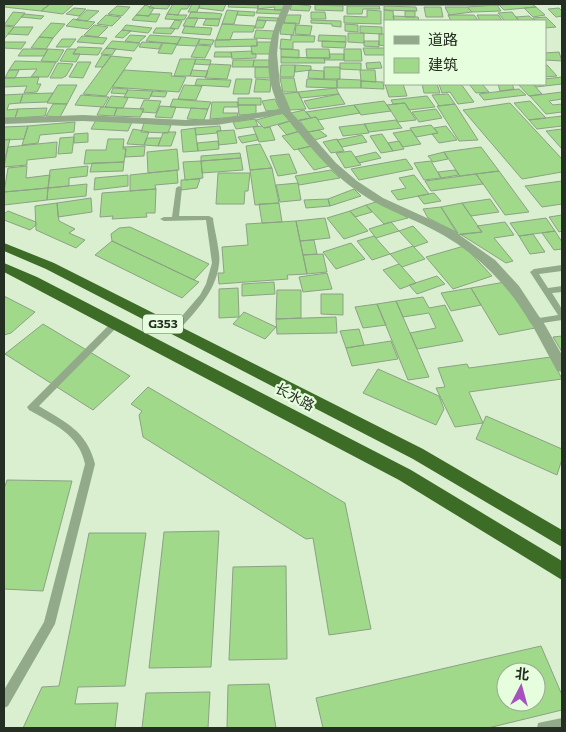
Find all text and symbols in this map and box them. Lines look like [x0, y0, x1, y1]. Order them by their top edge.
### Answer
legend [384, 20, 546, 85]
text: 道路 [428, 30, 458, 48]
text: 建筑 [428, 55, 458, 73]
road number: G353 [143, 314, 183, 334]
street label: 长水路 [273, 379, 318, 414]
north arrow [496, 662, 546, 712]
text: 北 [515, 664, 530, 683]

